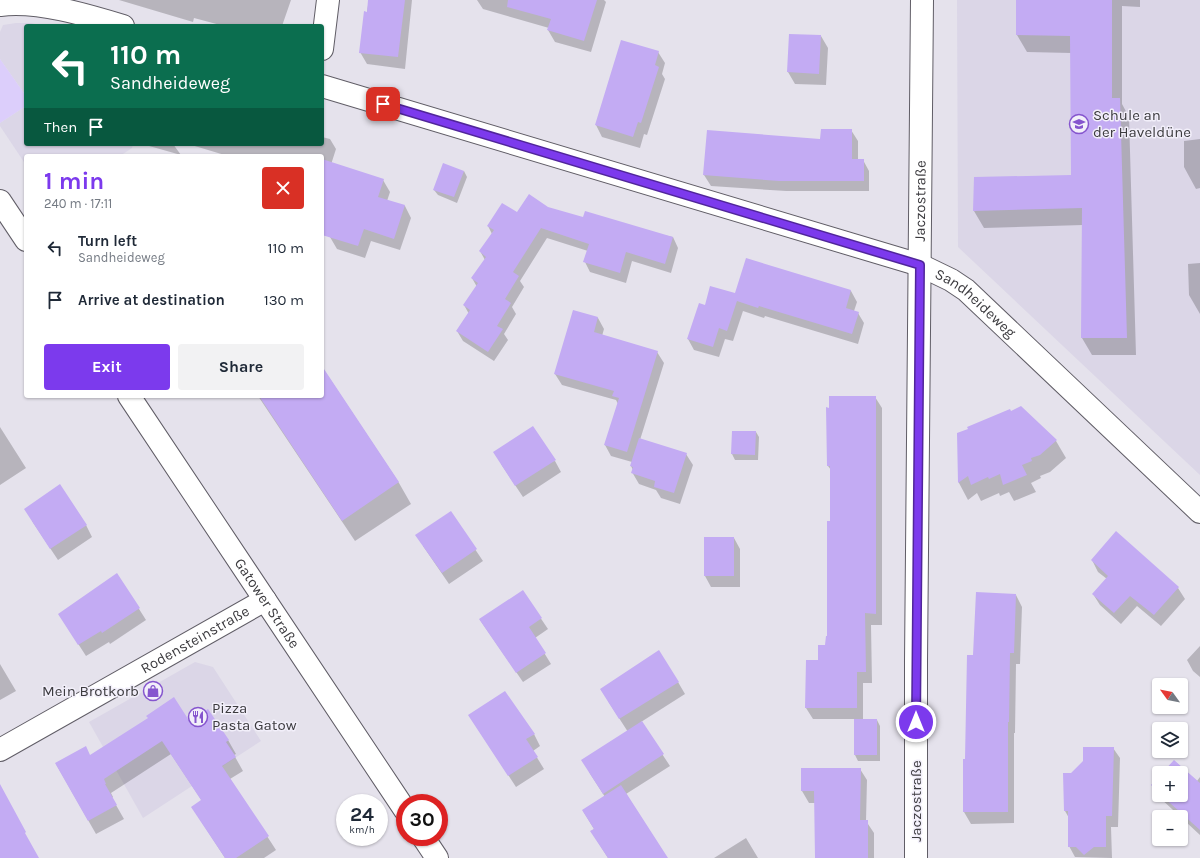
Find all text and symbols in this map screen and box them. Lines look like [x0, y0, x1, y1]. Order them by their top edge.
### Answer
text: 110 m [110, 38, 181, 71]
icon: left [44, 40, 96, 92]
text: Sandheideweg [110, 72, 230, 94]
pin [366, 87, 400, 121]
icon: arrive [372, 93, 394, 115]
place label: Schule an der Haveldüne [1093, 106, 1191, 141]
school or university icon: Schule an der Haveldüne [1068, 113, 1090, 135]
icon: arrive [85, 116, 107, 138]
text: Then [44, 118, 77, 136]
street label: Jaczostraße [911, 160, 930, 242]
text: 1 min [44, 167, 104, 195]
button: close [262, 167, 304, 209]
text: 240 m · 17:11 [44, 196, 112, 211]
text: Turn left [78, 232, 137, 250]
icon: left [44, 237, 66, 259]
text: 110 m [268, 239, 304, 257]
text: Sandheideweg [78, 250, 165, 265]
street label: Sandheideweg [932, 265, 1020, 342]
icon: arrive [44, 289, 66, 311]
text: Arrive at destination [78, 291, 225, 309]
text: 130 m [264, 291, 304, 309]
button: Exit [44, 344, 170, 390]
button: Share [178, 344, 304, 390]
street label: Gatower Straße [231, 555, 304, 652]
street label: Rodensteinstraße [137, 602, 252, 678]
north arrow [1152, 678, 1188, 714]
map controls [1152, 678, 1188, 846]
shop icon: Mein Brotkorb [142, 680, 164, 702]
place label: Mein Brotkorb [42, 682, 139, 700]
place label: Pizza Pasta Gatow [212, 699, 297, 734]
position arrow [895, 701, 937, 743]
restaurant icon: Pizza Pasta Gatow [187, 706, 209, 728]
button: layers [1152, 722, 1188, 758]
street label: Jaczostraße [907, 760, 925, 842]
button: + [1152, 766, 1188, 802]
speed limit sign: 30 [396, 794, 448, 846]
text: 24 [350, 803, 374, 826]
button: − [1152, 810, 1188, 846]
text: km/h [349, 824, 375, 836]

